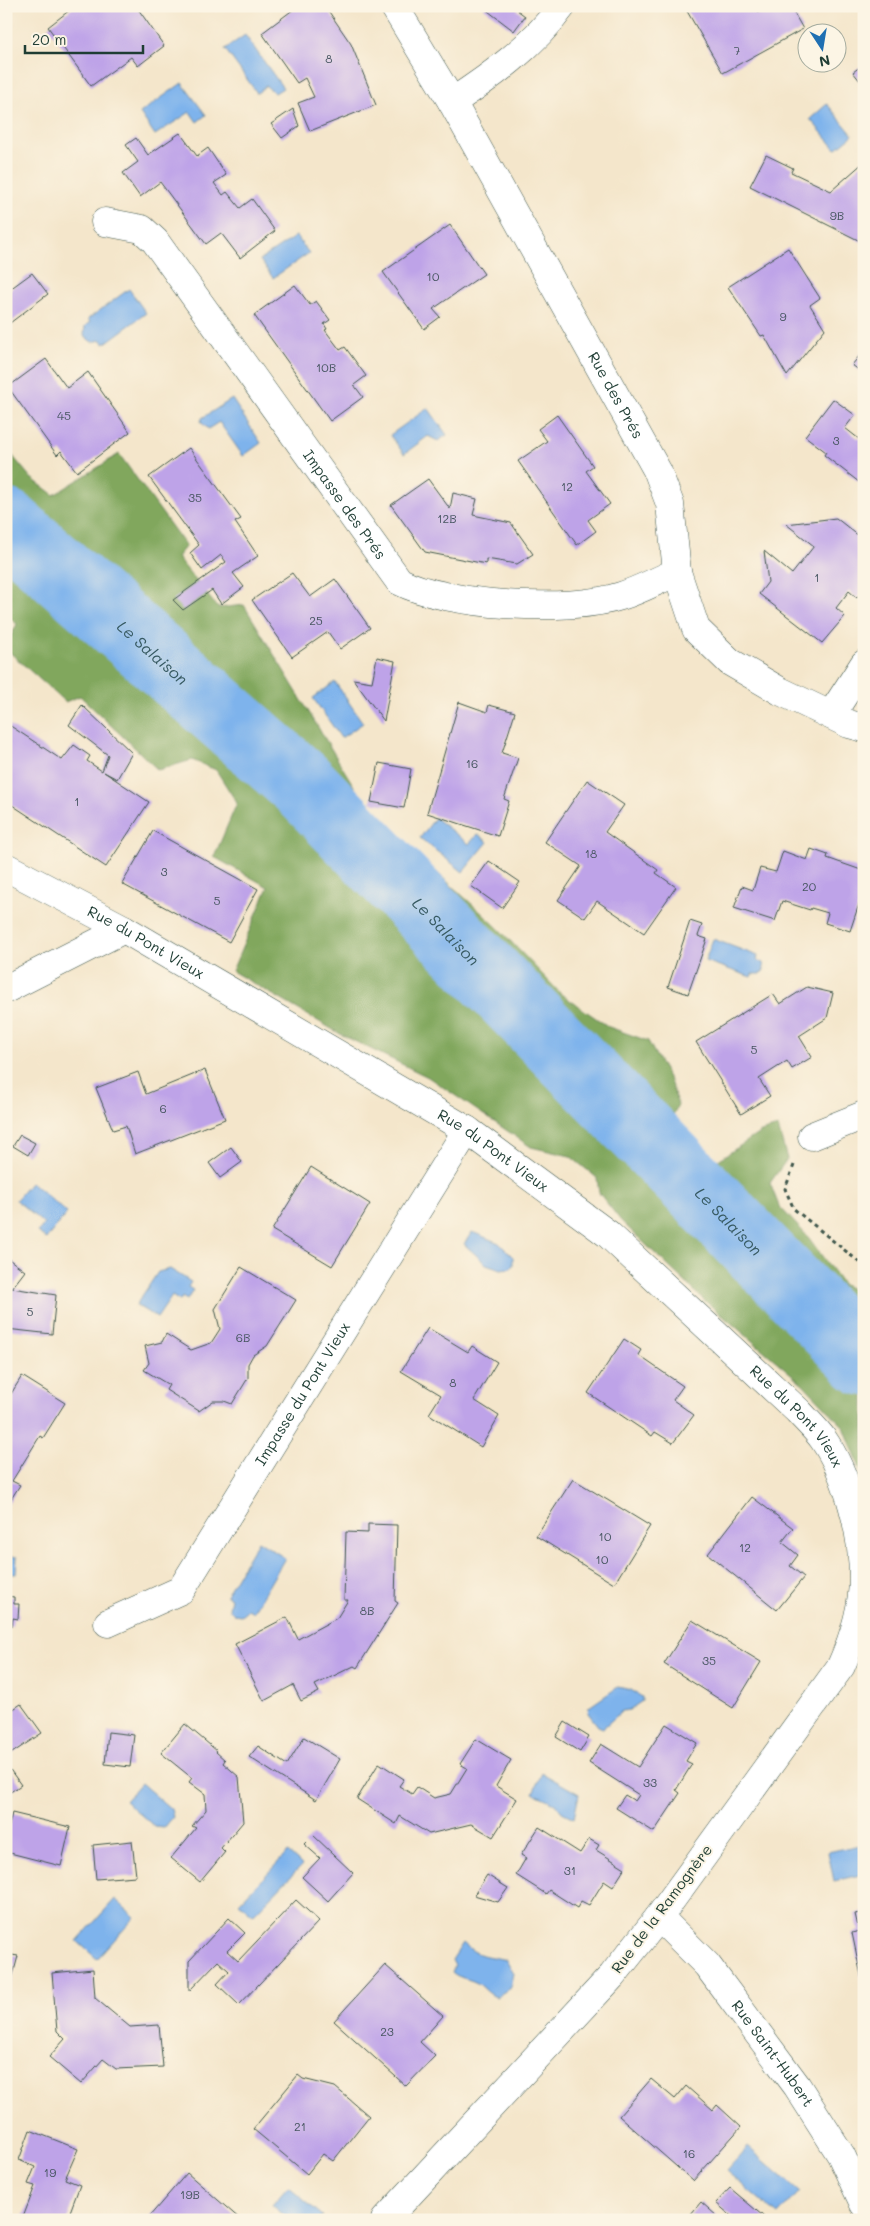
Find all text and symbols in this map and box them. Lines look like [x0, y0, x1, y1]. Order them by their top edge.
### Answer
scale bar [25, 22, 142, 54]
north arrow [798, 22, 848, 72]
text: 20 m [32, 29, 66, 49]
house number: 7 [734, 42, 741, 58]
house number: 8 [325, 50, 333, 66]
text: N [818, 51, 832, 72]
house number: 9B [830, 207, 844, 223]
house number: 10 [427, 268, 440, 284]
house number: 9 [779, 308, 787, 324]
street label: Rue des Prés [584, 348, 648, 442]
house number: 10B [316, 359, 336, 375]
house number: 45 [57, 407, 71, 423]
house number: 3 [832, 432, 840, 448]
street label: Impasse des Prés [299, 445, 391, 563]
house number: 12 [561, 478, 573, 494]
house number: 35 [188, 489, 202, 505]
house number: 12B [437, 510, 457, 526]
house number: 1 [814, 569, 820, 585]
house number: 25 [309, 612, 323, 628]
water label: Le Salaison [113, 616, 193, 689]
house number: 16 [466, 755, 478, 771]
house number: 1 [74, 793, 80, 809]
house number: 18 [585, 845, 597, 861]
house number: 3 [160, 863, 168, 879]
house number: 20 [802, 878, 817, 894]
house number: 5 [214, 892, 221, 908]
water label: Le Salaison [408, 892, 484, 970]
street label: Rue du Pont Vieux [84, 901, 209, 983]
house number: 5 [751, 1041, 758, 1057]
house number: 6 [159, 1100, 167, 1116]
street label: Rue du Pont Vieux [434, 1104, 553, 1196]
water label: Le Salaison [691, 1182, 767, 1260]
house number: 5 [27, 1303, 34, 1319]
street label: Impasse du Pont Vieux [250, 1317, 354, 1469]
house number: 6B [236, 1329, 250, 1345]
street label: Rue du Pont Vieux [746, 1360, 848, 1471]
house number: 8 [449, 1374, 457, 1390]
house number: 10 [599, 1528, 612, 1544]
house number: 12 [739, 1539, 751, 1555]
house number: 10 [596, 1551, 609, 1567]
house number: 8B [360, 1602, 374, 1618]
house number: 35 [702, 1652, 716, 1668]
house number: 33 [643, 1774, 657, 1790]
street label: Rue de la Ramognère [606, 1840, 716, 1977]
house number: 31 [564, 1862, 576, 1878]
street label: Rue Saint-Hubert [727, 1996, 819, 2110]
house number: 23 [380, 2023, 394, 2039]
house number: 21 [294, 2118, 306, 2134]
house number: 16 [683, 2145, 695, 2161]
house number: 19 [44, 2164, 56, 2180]
house number: 19B [180, 2186, 200, 2202]

